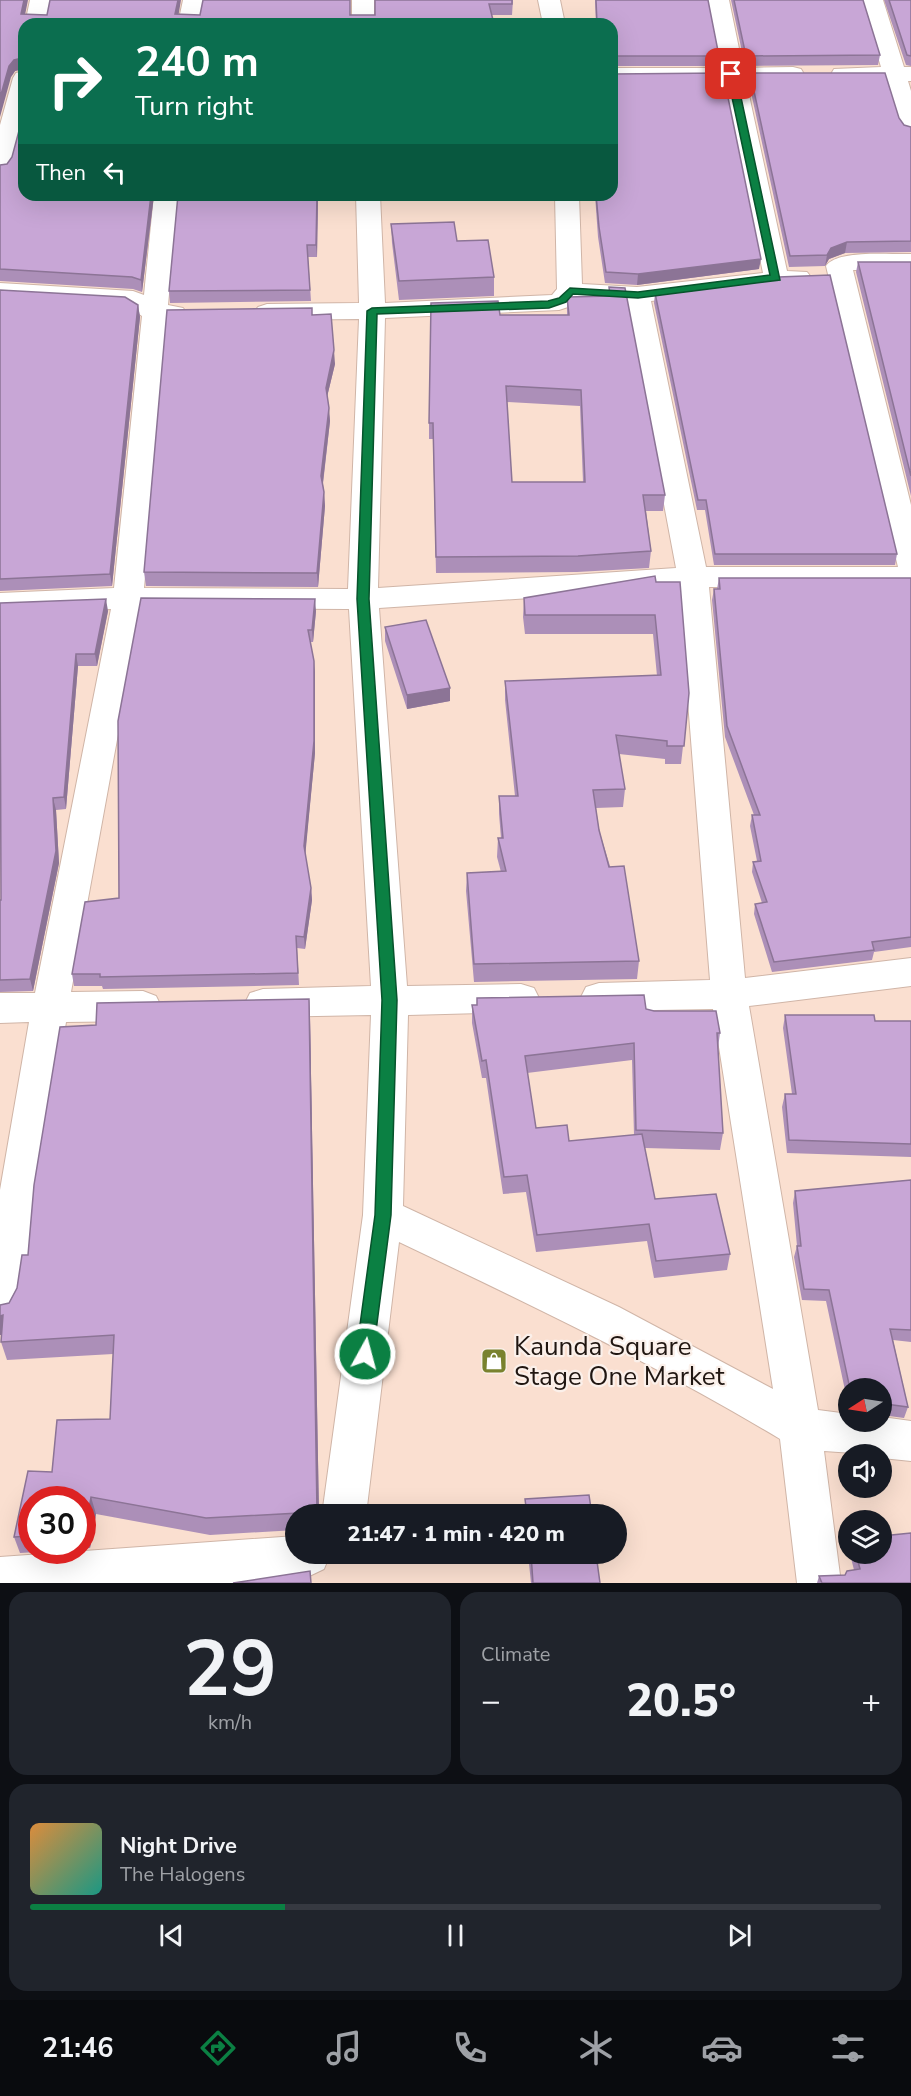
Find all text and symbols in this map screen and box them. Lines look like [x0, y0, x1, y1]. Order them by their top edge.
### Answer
text: 240 m [135, 34, 259, 91]
icon: right [36, 42, 114, 120]
pin [705, 48, 756, 99]
icon: arrive [714, 57, 747, 90]
text: Turn right [135, 88, 253, 125]
icon: left [98, 156, 131, 189]
text: Then [36, 158, 86, 188]
position arrow [333, 1322, 397, 1386]
place label: Kaunda Square Stage One Market [514, 1329, 726, 1394]
shop icon: Kaunda Square Stage One Market [479, 1346, 509, 1376]
north arrow [838, 1378, 892, 1432]
map controls [838, 1378, 892, 1564]
button: sound [838, 1444, 892, 1498]
speed limit sign: 30 [18, 1486, 96, 1564]
button: layers [838, 1510, 892, 1564]
text: 21:47 · 1 min · 420 m [347, 1519, 565, 1549]
text: 29 [183, 1616, 277, 1723]
text: Climate [481, 1641, 550, 1668]
text: 20.5° [626, 1671, 736, 1732]
text: − [481, 1679, 501, 1724]
text: + [861, 1679, 881, 1724]
text: km/h [208, 1709, 252, 1736]
text: Night Drive [120, 1831, 237, 1861]
text: The Halogens [120, 1861, 245, 1888]
icon: previous [155, 1919, 188, 1952]
icon: pause [439, 1919, 472, 1952]
icon: next [723, 1919, 756, 1952]
icon: directions [197, 2027, 239, 2069]
icon: music [323, 2027, 365, 2069]
icon: phone [449, 2027, 491, 2069]
icon: climate [575, 2027, 617, 2069]
icon: car [701, 2027, 743, 2069]
icon: filters [827, 2027, 869, 2069]
text: 21:46 [42, 2030, 113, 2067]

